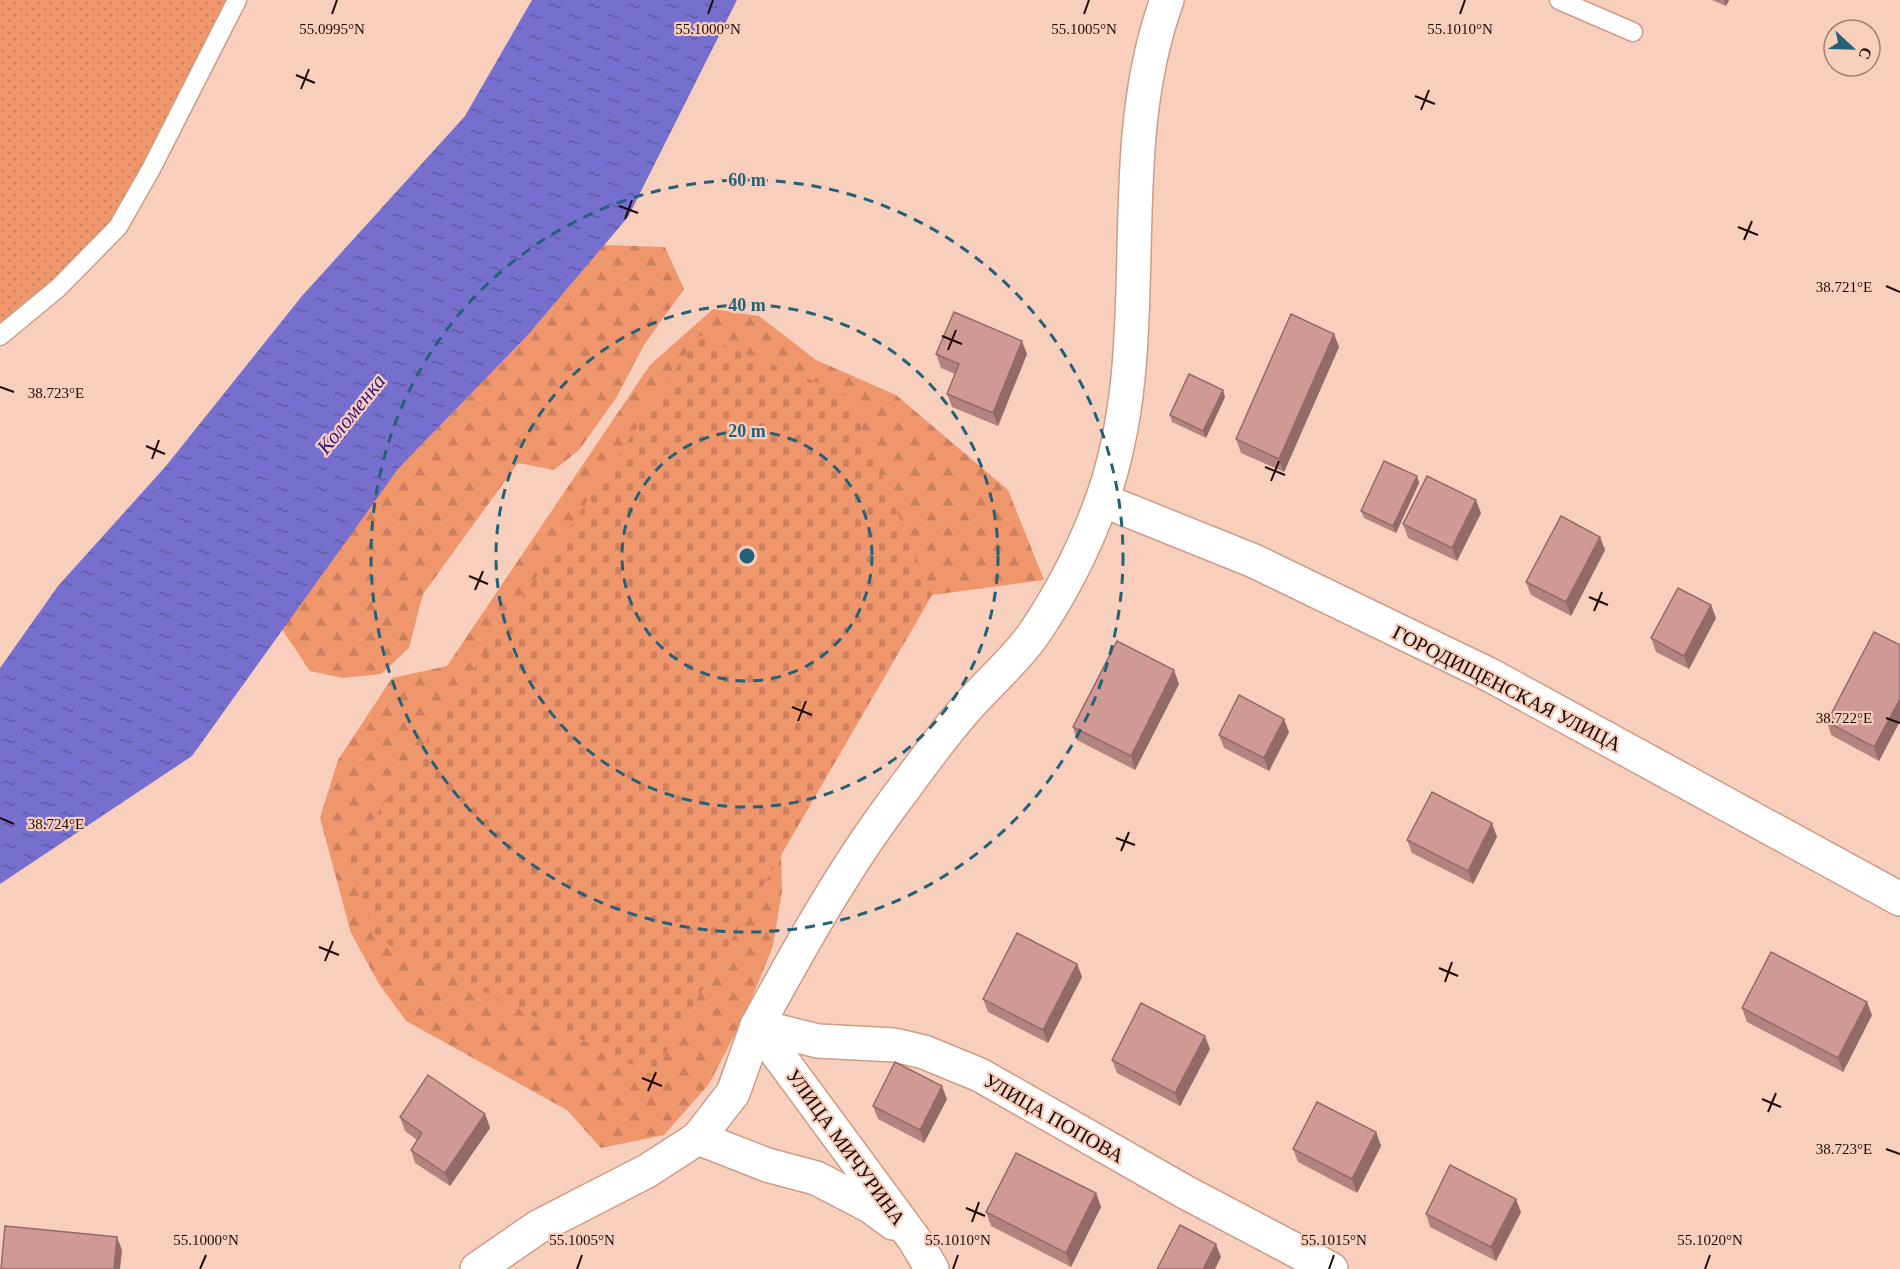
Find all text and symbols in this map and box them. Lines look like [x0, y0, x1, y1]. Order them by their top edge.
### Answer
north arrow [1822, 18, 1882, 78]
text: 55.0995°N [299, 21, 365, 37]
text: 55.1000°N [675, 21, 741, 37]
text: 55.1005°N [1051, 21, 1117, 37]
text: 55.1010°N [1427, 21, 1493, 37]
text: С [1855, 45, 1875, 62]
text: 60 m [728, 170, 766, 190]
text: 38.721°E [1816, 279, 1872, 295]
text: 40 m [728, 295, 766, 315]
water label: Коломенка [311, 369, 390, 459]
text: 38.723°E [28, 385, 84, 401]
text: 20 m [728, 421, 766, 441]
centre of rings [737, 546, 757, 566]
street label: ГОРОДИЩЕНСКАЯ УЛИЦА [1389, 621, 1625, 756]
text: 38.722°E [1816, 710, 1872, 726]
text: 38.724°E [28, 816, 84, 832]
street label: УЛИЦА МИЧУРИНА [781, 1065, 910, 1230]
street label: УЛИЦА ПОПОВА [980, 1069, 1128, 1168]
text: 38.723°E [1816, 1141, 1872, 1157]
text: 55.1000°N [173, 1232, 239, 1248]
text: 55.1005°N [549, 1232, 615, 1248]
text: 55.1010°N [925, 1232, 991, 1248]
text: 55.1015°N [1301, 1232, 1367, 1248]
text: 55.1020°N [1677, 1232, 1743, 1248]

